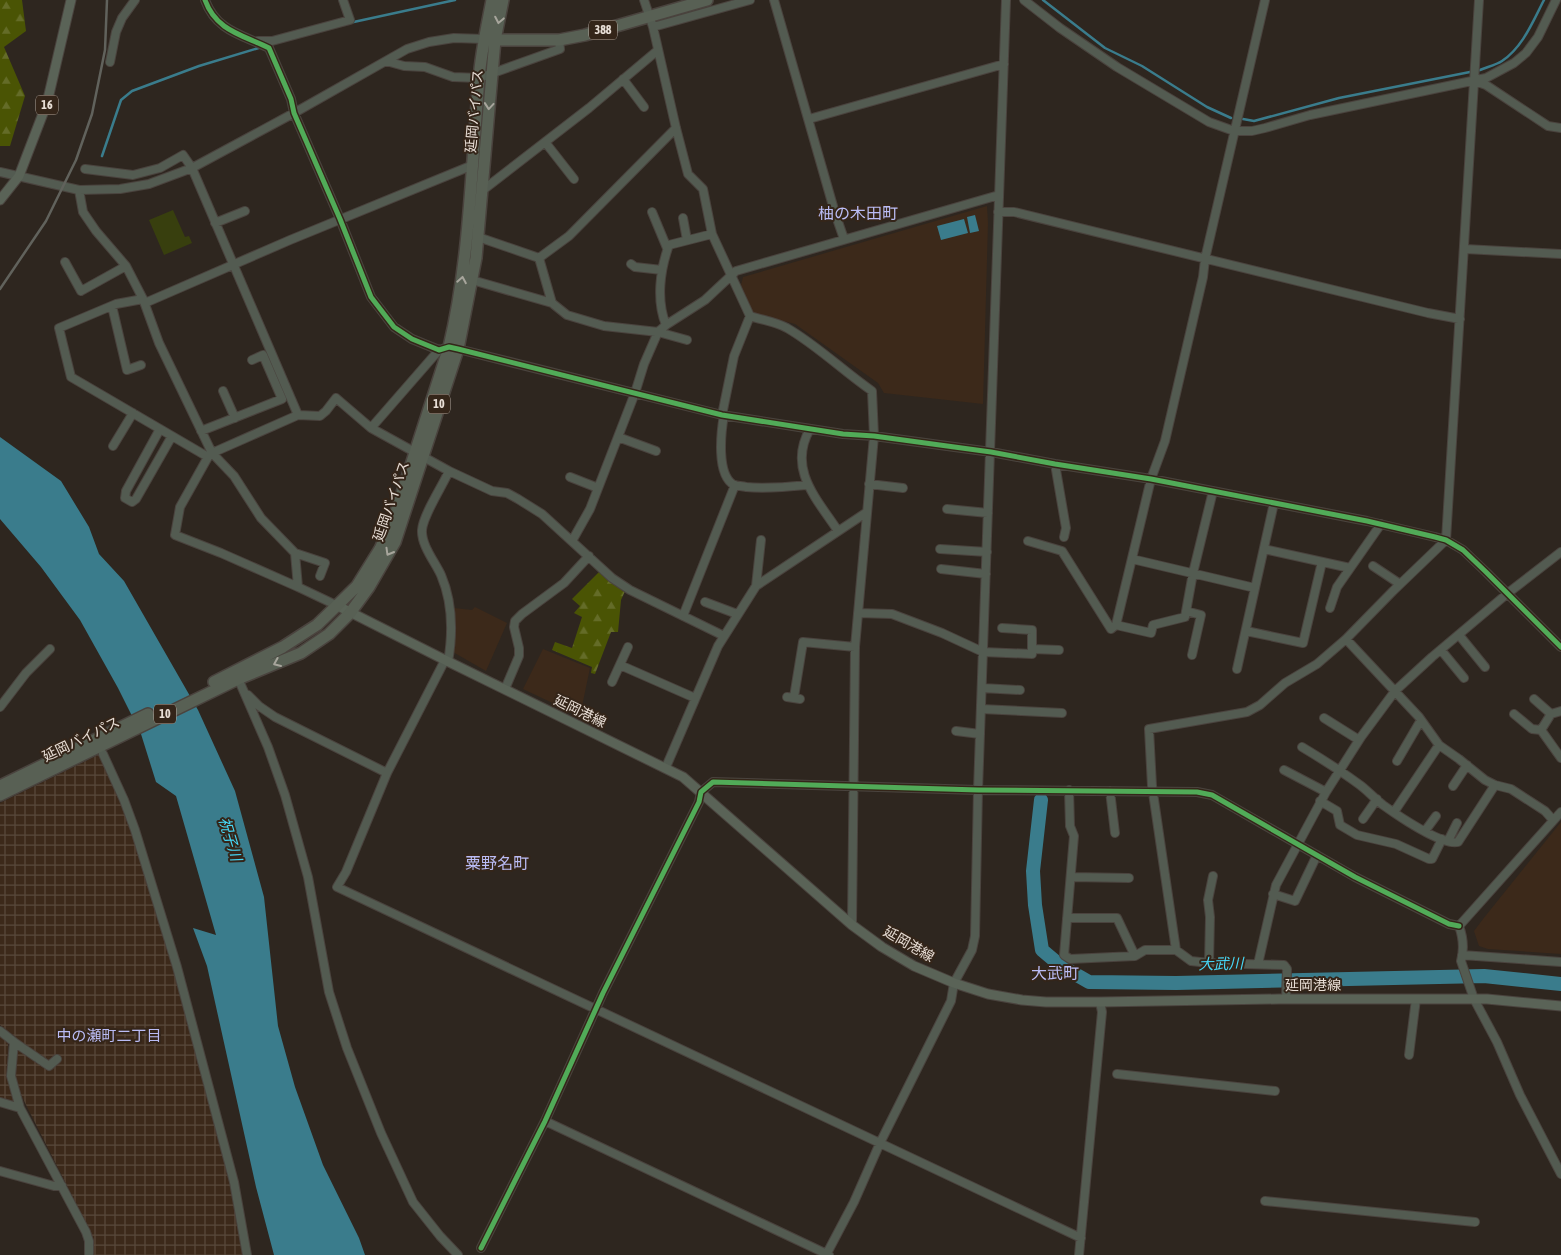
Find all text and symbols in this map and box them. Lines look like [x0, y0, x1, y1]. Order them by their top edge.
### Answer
one-way arrow [494, 16, 505, 24]
road number: 388 [589, 20, 617, 40]
street label: 延岡バイパス [462, 69, 486, 153]
road number: 16 [36, 96, 58, 114]
one-way arrow [484, 102, 495, 110]
district label: 柚の木田町 [818, 204, 898, 222]
one-way arrow [457, 275, 467, 284]
road number: 10 [428, 394, 450, 414]
street label: 延岡バイパス [370, 459, 412, 543]
one-way arrow [386, 547, 396, 556]
one-way arrow [273, 657, 282, 667]
street label: 延岡港線 [551, 692, 609, 730]
road number: 10 [154, 704, 176, 724]
street label: 延岡バイパス [40, 713, 122, 765]
water label: 祝子川 [216, 815, 246, 865]
district label: 粟野名町 [465, 854, 529, 872]
street label: 延岡港線 [881, 923, 937, 965]
water label: 大武川 [1198, 955, 1246, 972]
district label: 大武町 [1031, 964, 1079, 982]
street label: 延岡港線 [1285, 977, 1341, 993]
district label: 中の瀬町二丁目 [56, 1027, 162, 1044]

